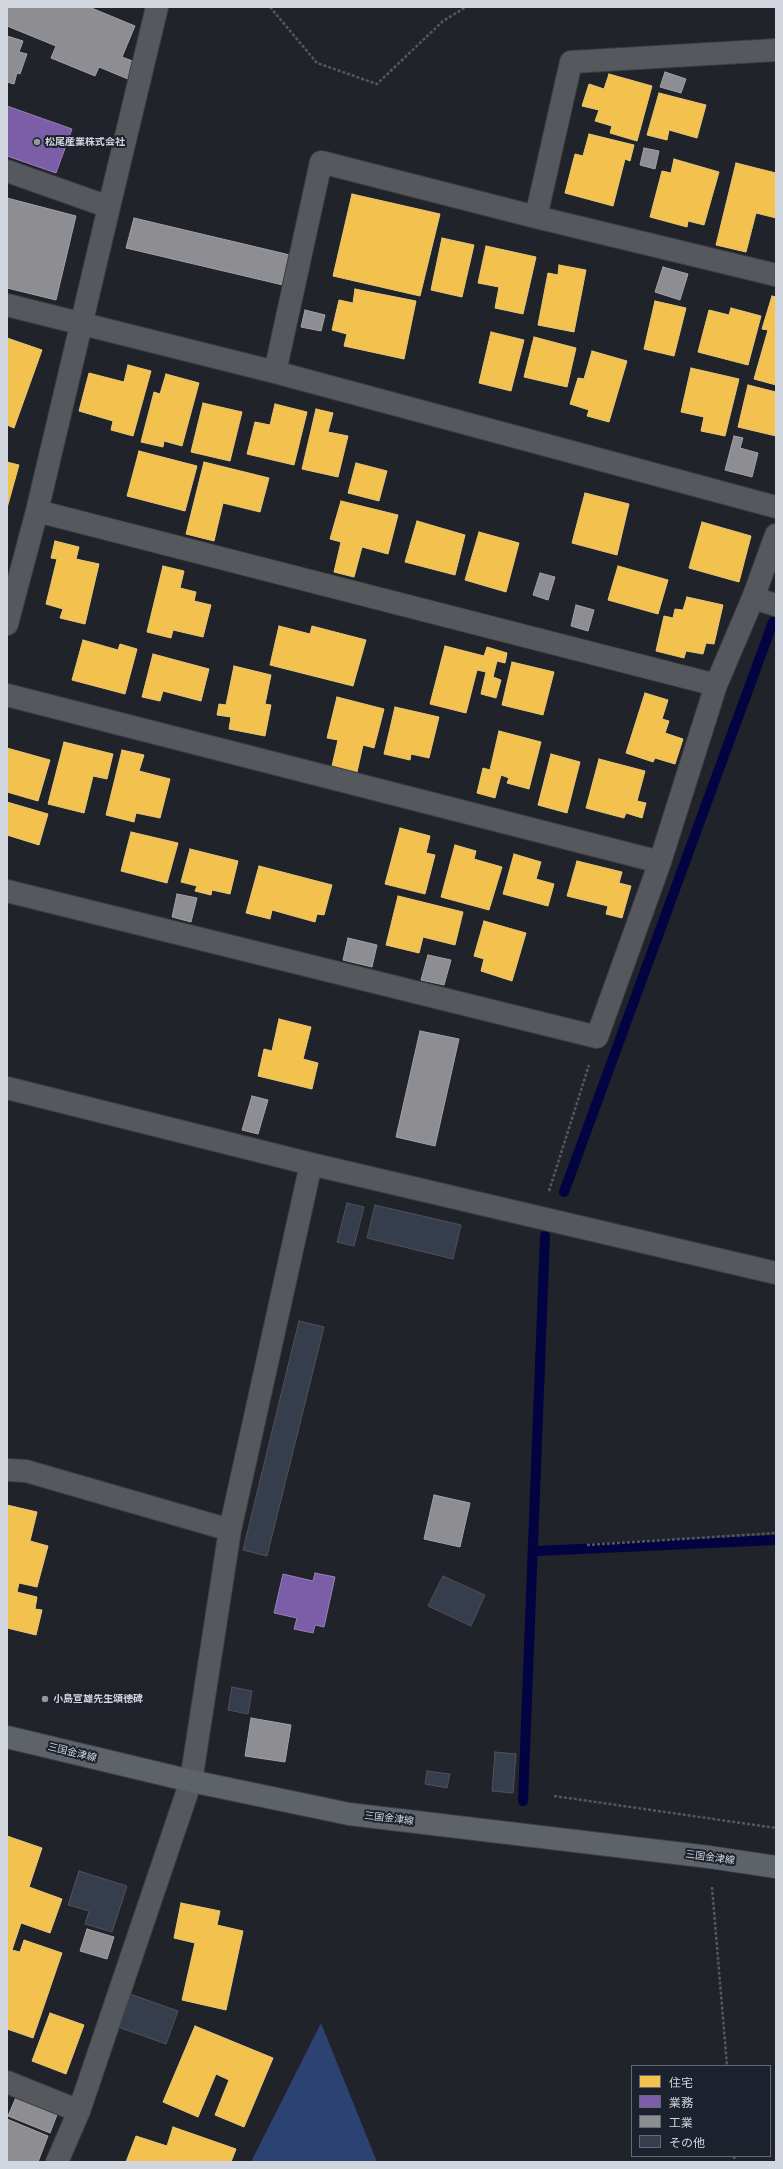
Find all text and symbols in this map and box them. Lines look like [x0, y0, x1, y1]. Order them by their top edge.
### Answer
place label: 松尾産業株式会社 [45, 136, 125, 148]
marker: 松尾産業株式会社 [32, 137, 42, 147]
place label: 小島宣雄先生頌徳碑 [53, 1693, 143, 1705]
marker: 小島宣雄先生頌徳碑 [40, 1694, 50, 1704]
street label: 三国金津線 [46, 1741, 98, 1765]
street label: 三国金津線 [363, 1810, 415, 1828]
street label: 三国金津線 [684, 1849, 736, 1867]
legend [631, 2065, 771, 2157]
text: 住宅 [669, 2076, 693, 2090]
text: 業務 [669, 2096, 693, 2110]
text: 工業 [669, 2116, 693, 2130]
text: その他 [669, 2136, 705, 2150]

